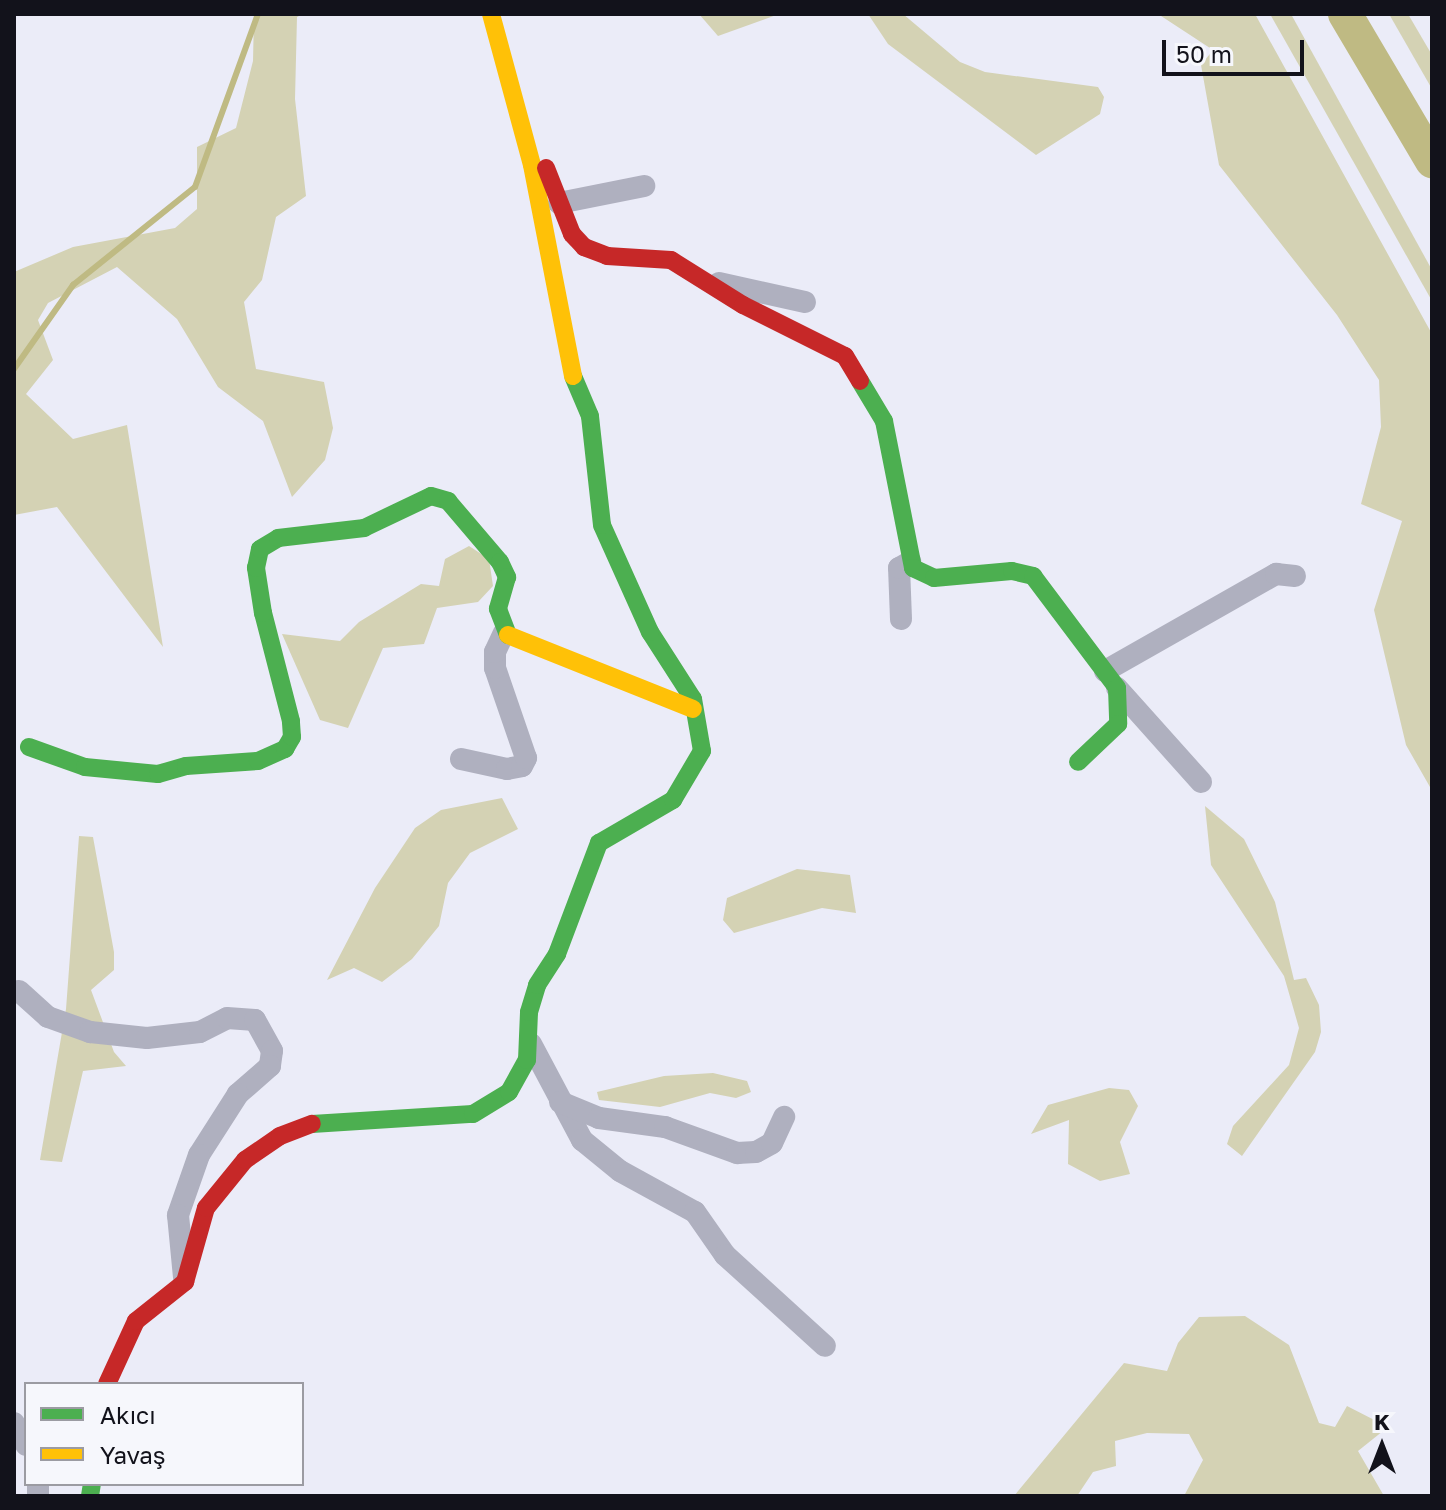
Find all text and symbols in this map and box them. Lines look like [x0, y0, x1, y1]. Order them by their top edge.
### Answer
scale bar [1166, 24, 1308, 74]
text: 50 m [1176, 39, 1232, 68]
legend [24, 1382, 304, 1486]
text: Akıcı [100, 1400, 156, 1429]
north arrow [1342, 1406, 1422, 1486]
text: K [1374, 1408, 1390, 1435]
text: Yavaş [100, 1440, 166, 1469]

